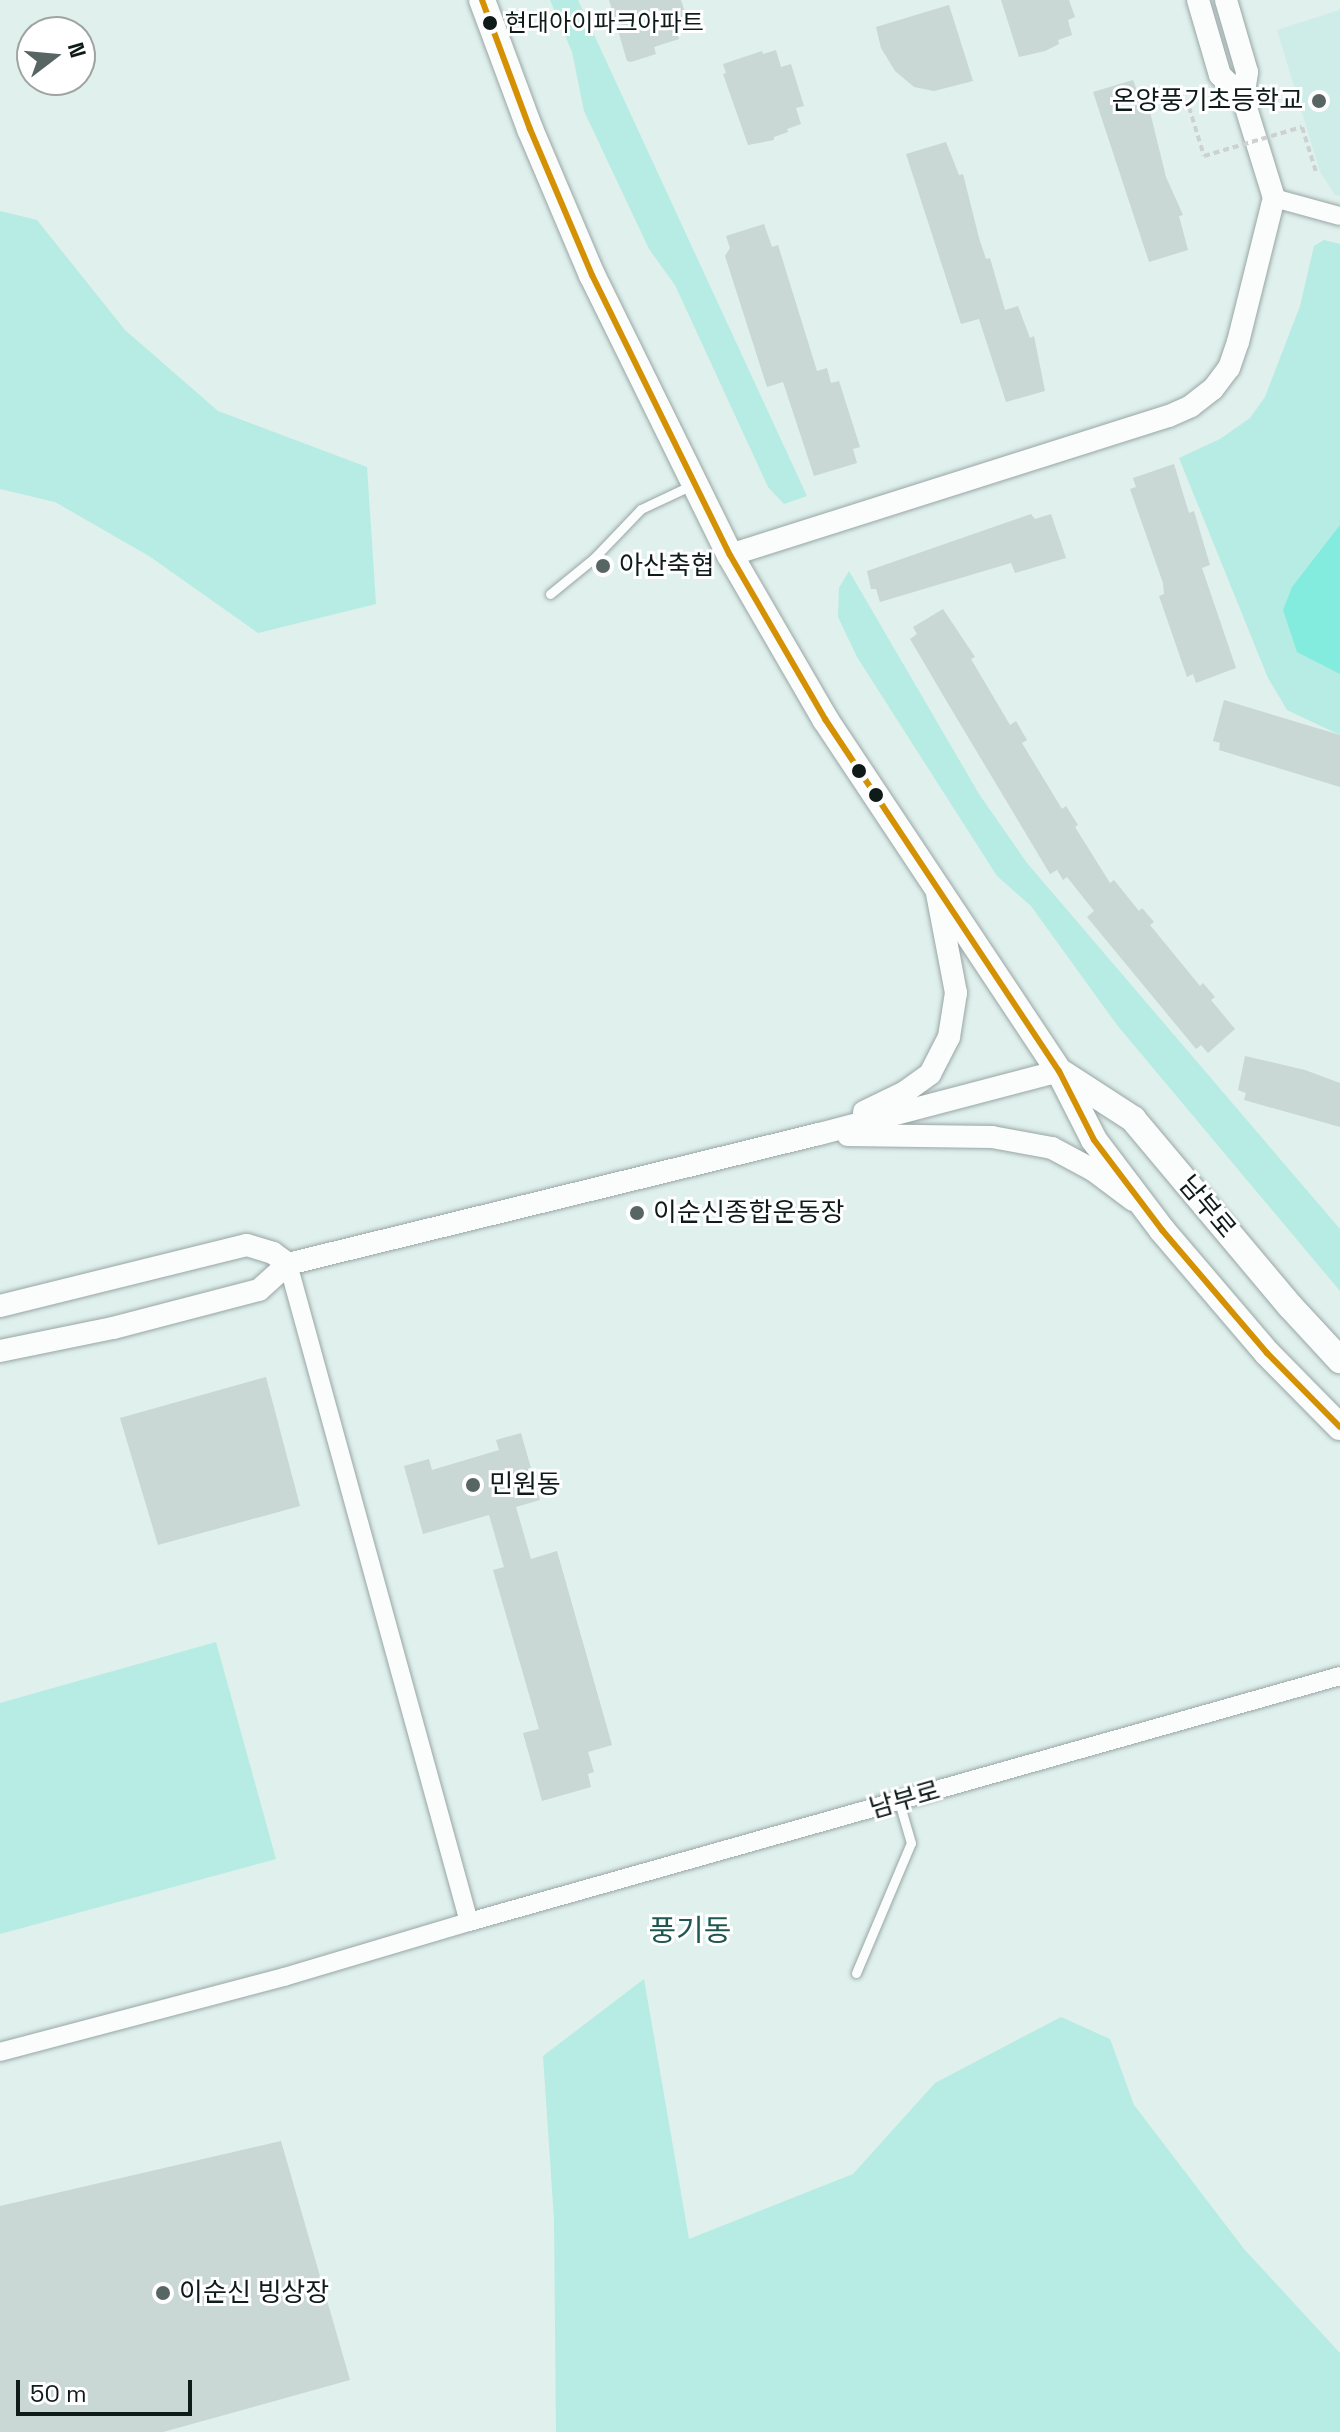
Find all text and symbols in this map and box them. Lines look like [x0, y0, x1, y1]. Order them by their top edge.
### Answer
place label: 현대아이파크아파트 [505, 9, 704, 37]
marker: 현대아이파크아파트 [482, 15, 498, 31]
north arrow [16, 16, 96, 96]
text: N [62, 39, 93, 61]
place label: 온양풍기초등학교 [1112, 85, 1303, 117]
marker: 온양풍기초등학교 [1310, 92, 1328, 110]
place label: 아산축협 [619, 550, 715, 582]
marker: 아산축협 [594, 557, 612, 575]
unlabelled marker [851, 763, 867, 779]
unlabelled marker [868, 787, 884, 803]
street label: 남부로 [1172, 1169, 1242, 1245]
place label: 이순신종합운동장 [653, 1197, 844, 1229]
marker: 이순신종합운동장 [628, 1204, 646, 1222]
place label: 민원동 [489, 1469, 561, 1501]
marker: 민원동 [464, 1476, 482, 1494]
street label: 남부로 [866, 1775, 944, 1825]
district label: 풍기동 [649, 1913, 731, 1949]
place label: 이순신 빙상장 [179, 2277, 329, 2309]
marker: 이순신 빙상장 [154, 2284, 172, 2302]
scale bar [20, 2364, 196, 2414]
text: 50 m [30, 2378, 87, 2409]

